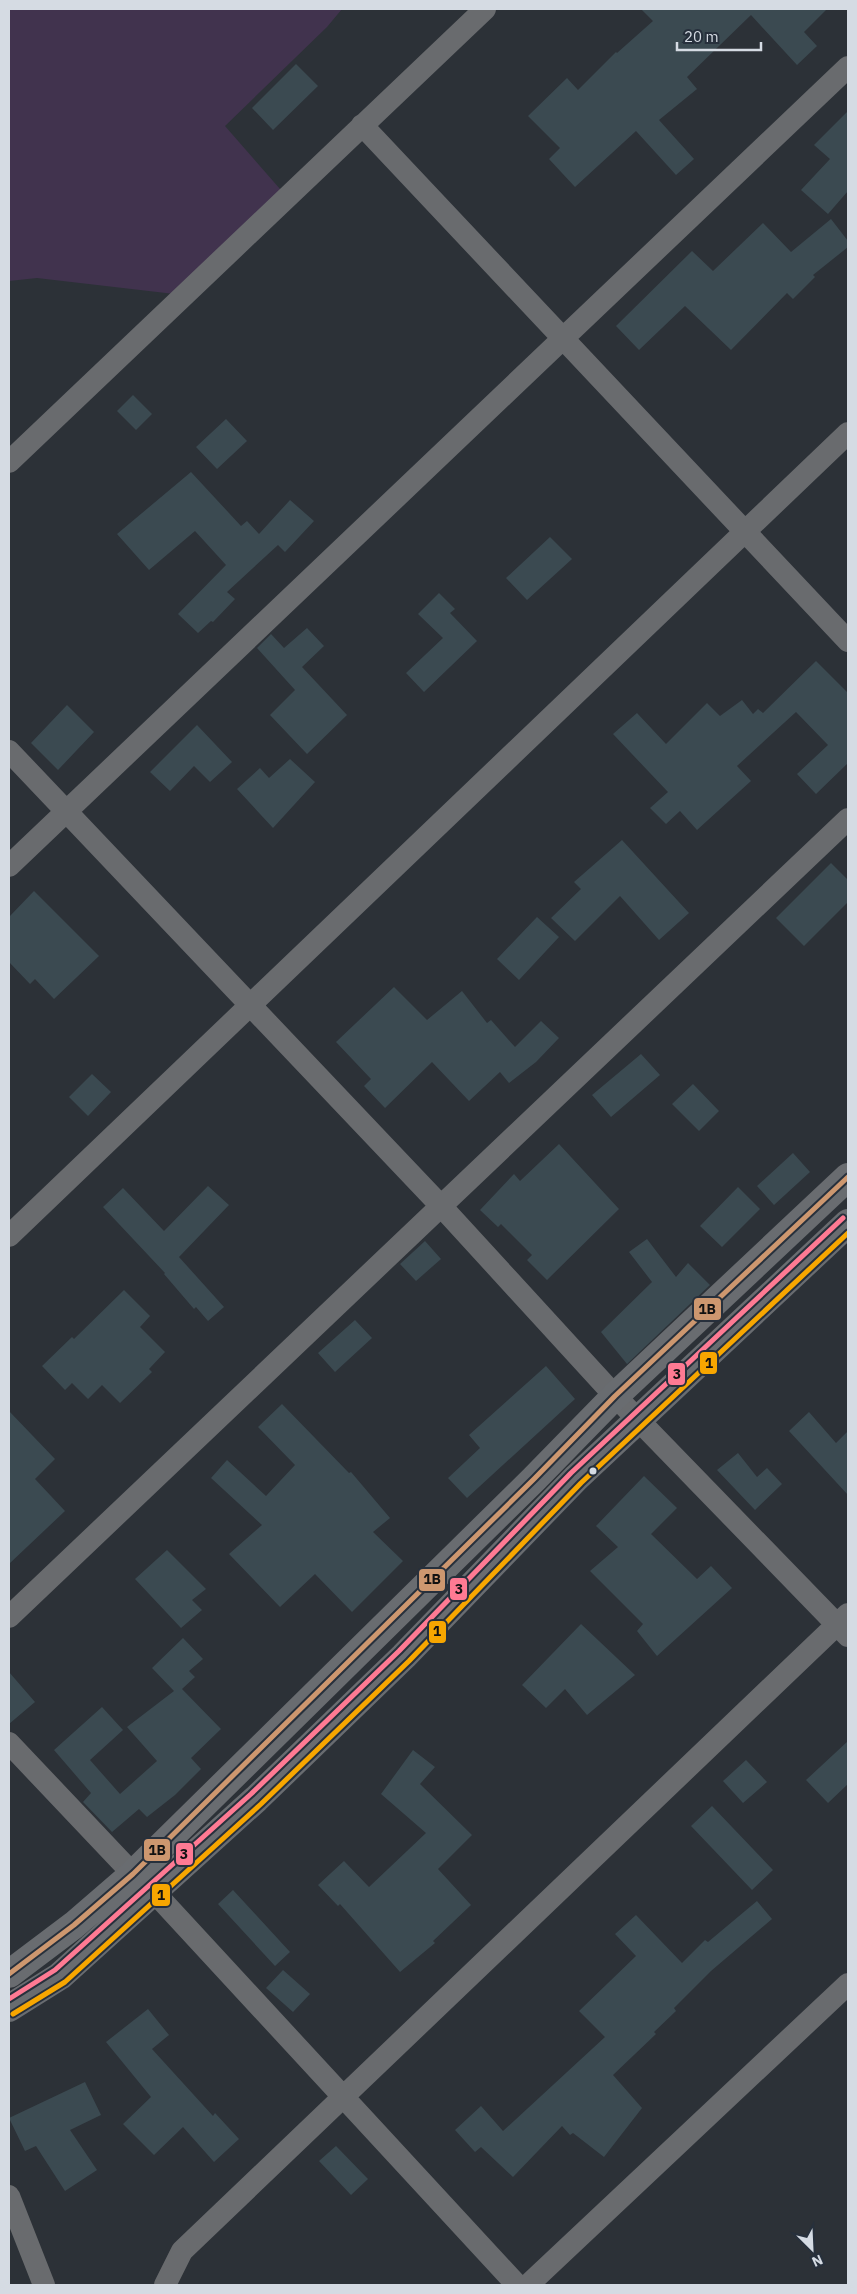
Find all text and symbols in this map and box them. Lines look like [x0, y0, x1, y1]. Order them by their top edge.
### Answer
scale bar [677, 20, 761, 52]
text: 20 m [684, 27, 719, 46]
line badge: 1B [693, 1297, 722, 1321]
text: 1B [698, 1300, 716, 1318]
line badge: 1 [699, 1351, 718, 1375]
text: 1 [705, 1354, 714, 1372]
line badge: 3 [667, 1362, 686, 1386]
text: 3 [673, 1365, 681, 1383]
unlabelled marker [588, 1466, 598, 1476]
line badge: 1B [418, 1568, 446, 1592]
text: 1B [423, 1570, 441, 1588]
line badge: 3 [449, 1577, 468, 1601]
text: 3 [455, 1580, 463, 1598]
line badge: 1 [428, 1620, 447, 1644]
text: 1 [433, 1622, 442, 1640]
line badge: 1B [143, 1838, 171, 1862]
text: 1B [148, 1841, 166, 1859]
line badge: 3 [175, 1842, 194, 1866]
text: 3 [180, 1845, 188, 1863]
line badge: 1 [151, 1883, 171, 1907]
text: 1 [157, 1886, 166, 1904]
north arrow [787, 2224, 837, 2274]
text: N [809, 2251, 826, 2271]

